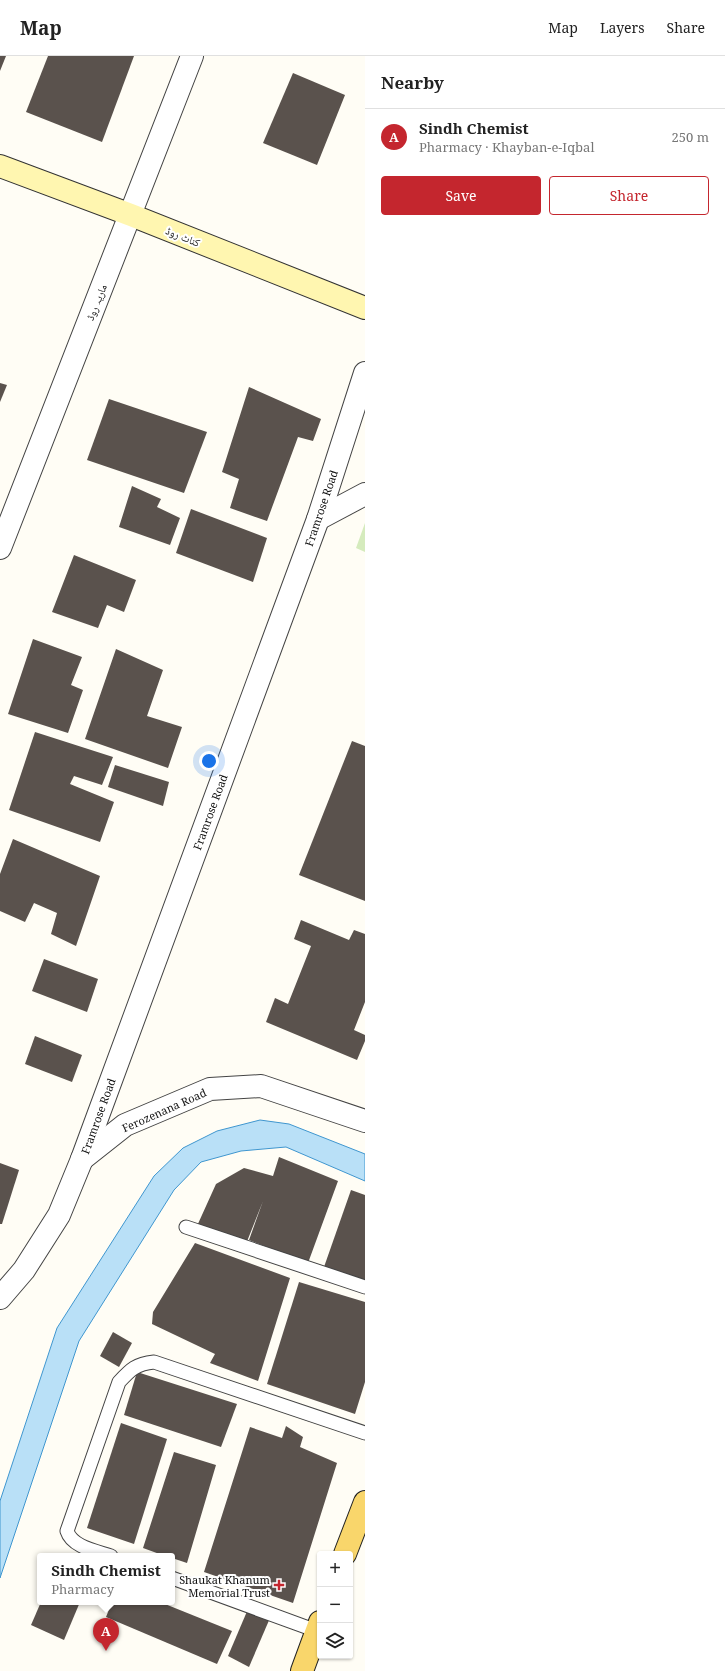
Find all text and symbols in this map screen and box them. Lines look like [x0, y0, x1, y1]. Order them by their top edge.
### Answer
text: Map [20, 15, 62, 41]
text: Map [548, 18, 578, 37]
text: Layers [600, 18, 645, 37]
text: Share [667, 18, 705, 37]
text: Nearby [381, 71, 444, 94]
text: Sindh Chemist [419, 118, 529, 138]
text: A [389, 128, 399, 146]
text: 250 m [672, 128, 709, 146]
text: Pharmacy · Khayban-e-Iqbal [419, 138, 594, 156]
button: Save [381, 176, 541, 215]
button: Share [549, 176, 709, 215]
street label: کناٹ روڈ [164, 222, 203, 250]
street label: ماریہ روڈ [82, 282, 110, 322]
street label: Framrose Road [301, 468, 341, 548]
your location [199, 751, 219, 771]
street label: Framrose Road [189, 772, 231, 852]
street label: Framrose Road [77, 1076, 119, 1156]
street label: Ferozenana Road [119, 1085, 209, 1135]
map controls [317, 1551, 353, 1659]
button: + [317, 1551, 353, 1587]
popup [37, 1553, 175, 1605]
text: Sindh Chemist [51, 1560, 161, 1580]
place label: Shaukat Khanum Memorial Trust [179, 1572, 271, 1600]
marker: Shaukat Khanum Memorial Trust [273, 1579, 285, 1591]
text: Pharmacy [51, 1580, 114, 1598]
button: − [317, 1587, 353, 1623]
pin: A [93, 1618, 119, 1651]
button: layers [317, 1623, 353, 1659]

